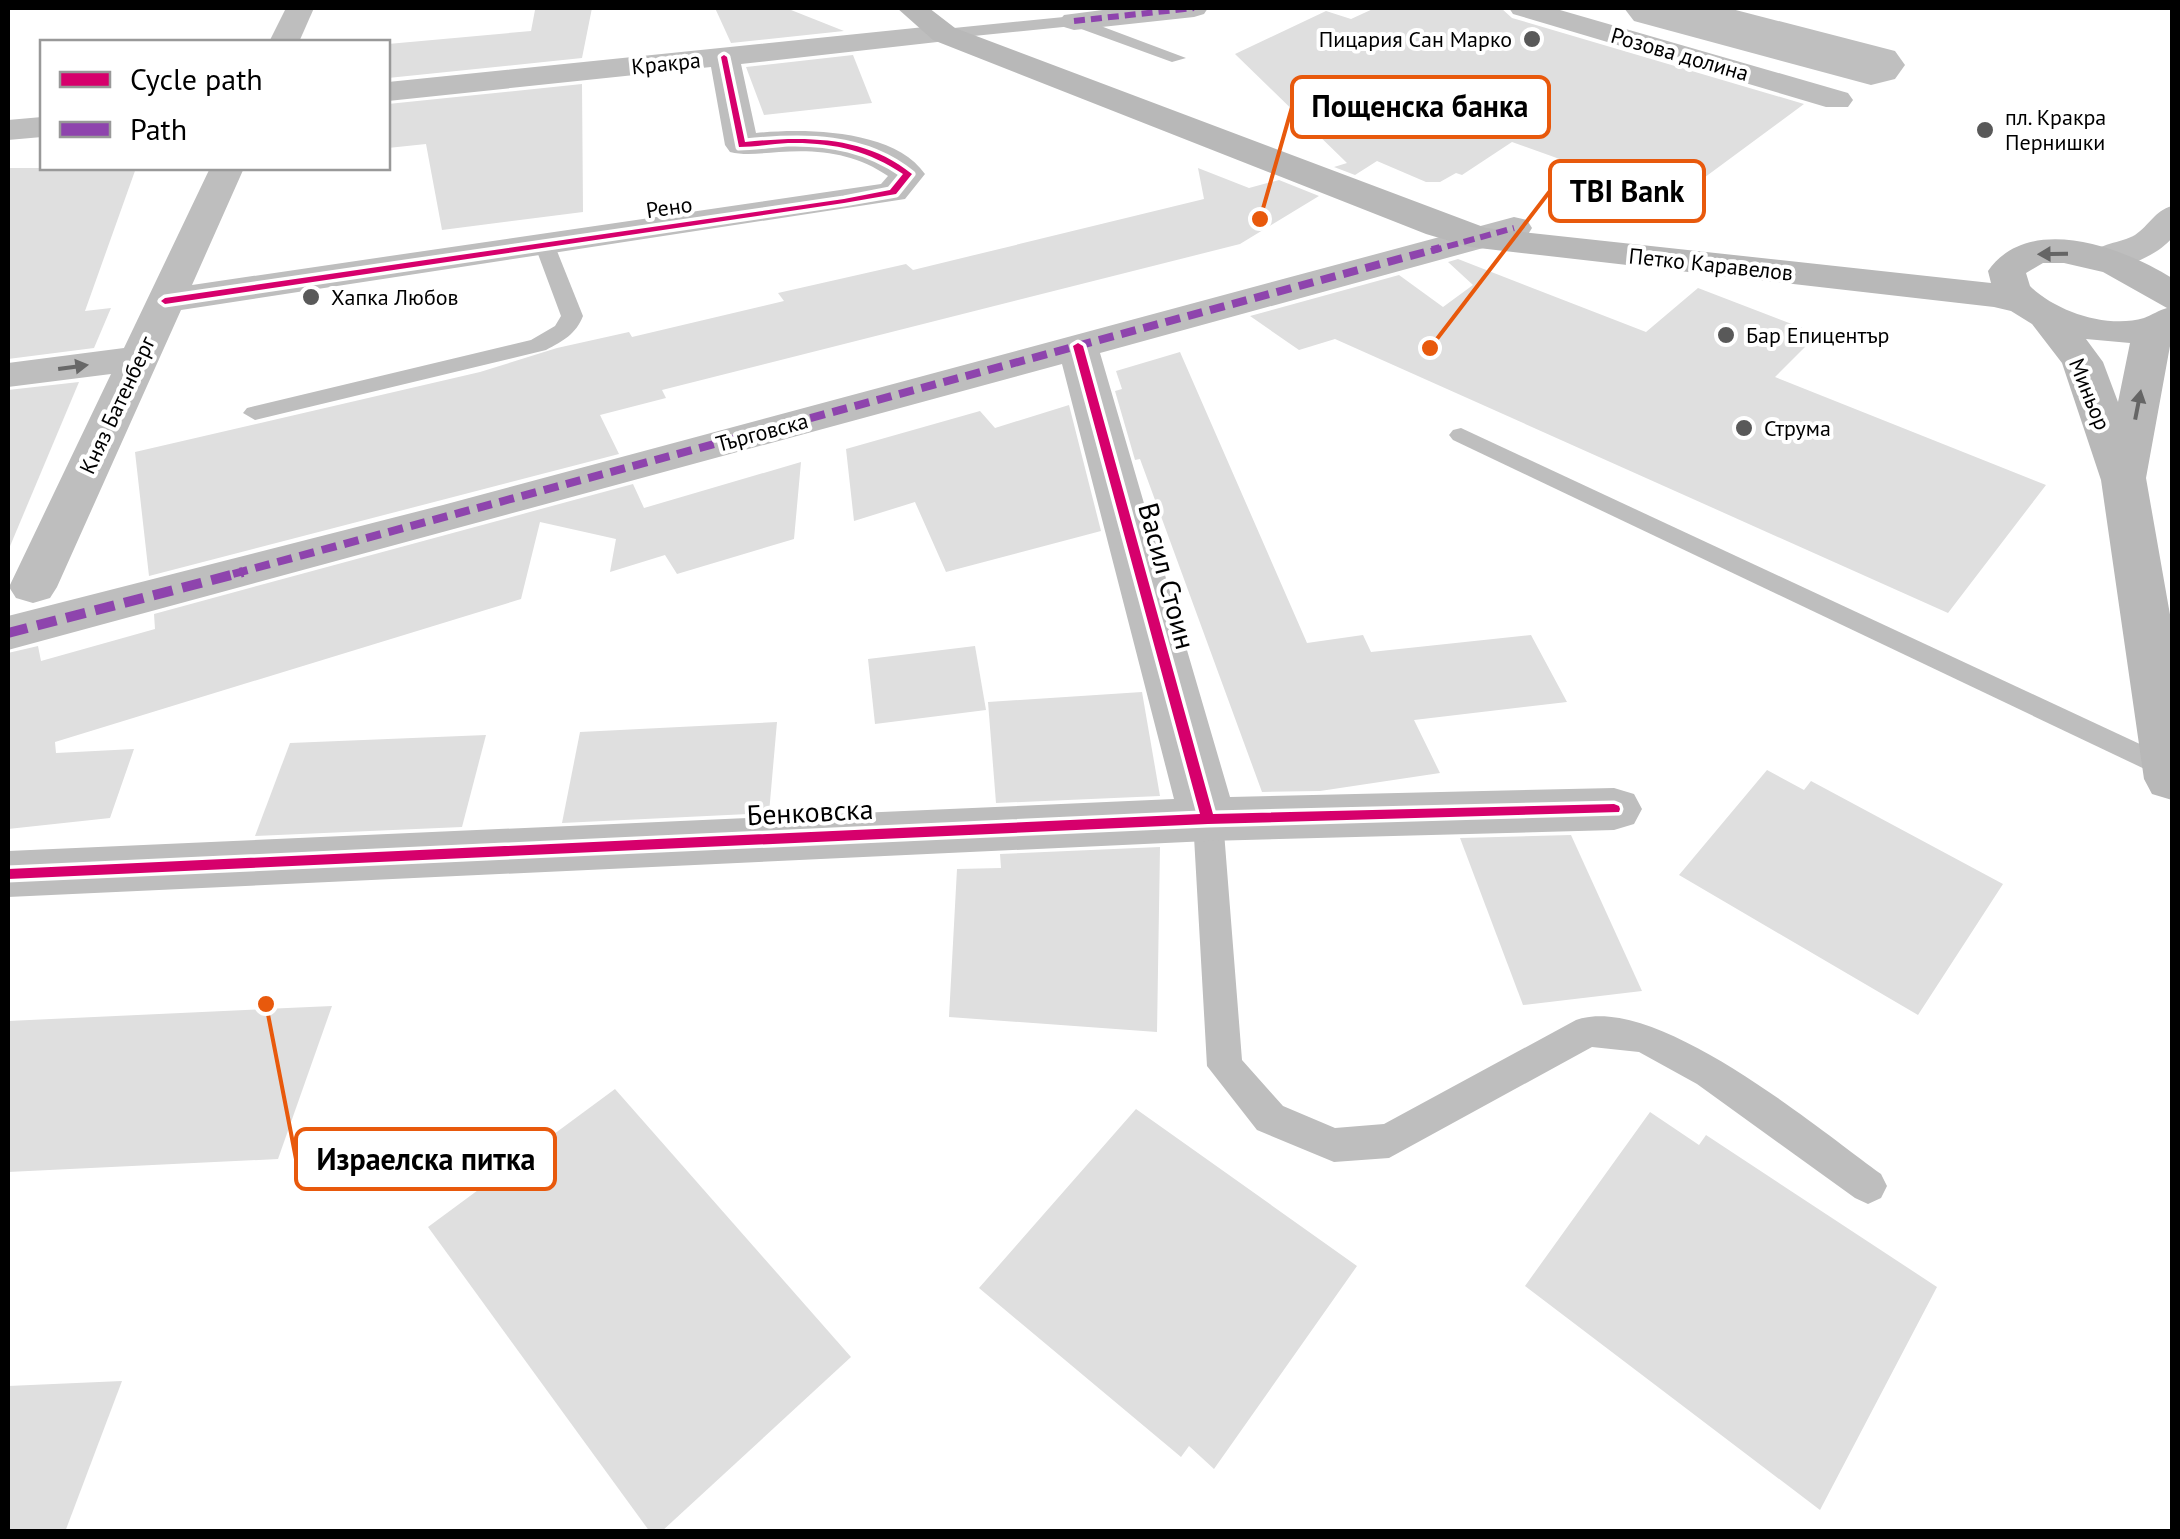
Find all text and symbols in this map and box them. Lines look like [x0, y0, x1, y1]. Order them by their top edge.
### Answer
street label: Розова долина [1608, 21, 1752, 87]
place label: Пицария Сан Марко [1319, 25, 1512, 53]
marker: Пицария Сан Марко [1521, 28, 1543, 50]
legend [40, 40, 390, 170]
street label: Кракра [630, 45, 702, 81]
text: Cycle path [130, 59, 263, 98]
callout: Пощенска банка [1292, 77, 1549, 137]
text: Пощенска банка [1312, 86, 1528, 125]
place label: пл. Кракра Пернишки [2005, 103, 2106, 156]
text: Path [130, 109, 187, 148]
marker: пл. Кракра Пернишки [1974, 119, 1996, 141]
callout: TBI Bank [1550, 161, 1704, 221]
text: TBI Bank [1570, 171, 1685, 210]
street label: Рено [644, 190, 694, 224]
street label: Петко Каравелов [1627, 241, 1795, 287]
one-way arrow [2036, 246, 2068, 262]
place label: Хапка Любов [331, 283, 458, 311]
marker: Хапка Любов [300, 286, 322, 308]
place label: Бар Епицентър [1746, 321, 1890, 349]
marker: Бар Епицентър [1715, 324, 1737, 346]
street label: Княз Батенберг [73, 331, 161, 478]
street label: Миньор [2063, 354, 2117, 434]
one-way arrow [58, 358, 90, 374]
one-way arrow [2130, 389, 2146, 420]
street label: Търговска [713, 406, 811, 458]
place label: Струма [1764, 414, 1831, 442]
marker: Струма [1733, 417, 1755, 439]
street label: Васил Стоин [1130, 499, 1205, 653]
street label: Бенковска [746, 790, 874, 833]
callout: Израелска питка [296, 1129, 555, 1189]
text: Израелска питка [317, 1139, 535, 1178]

